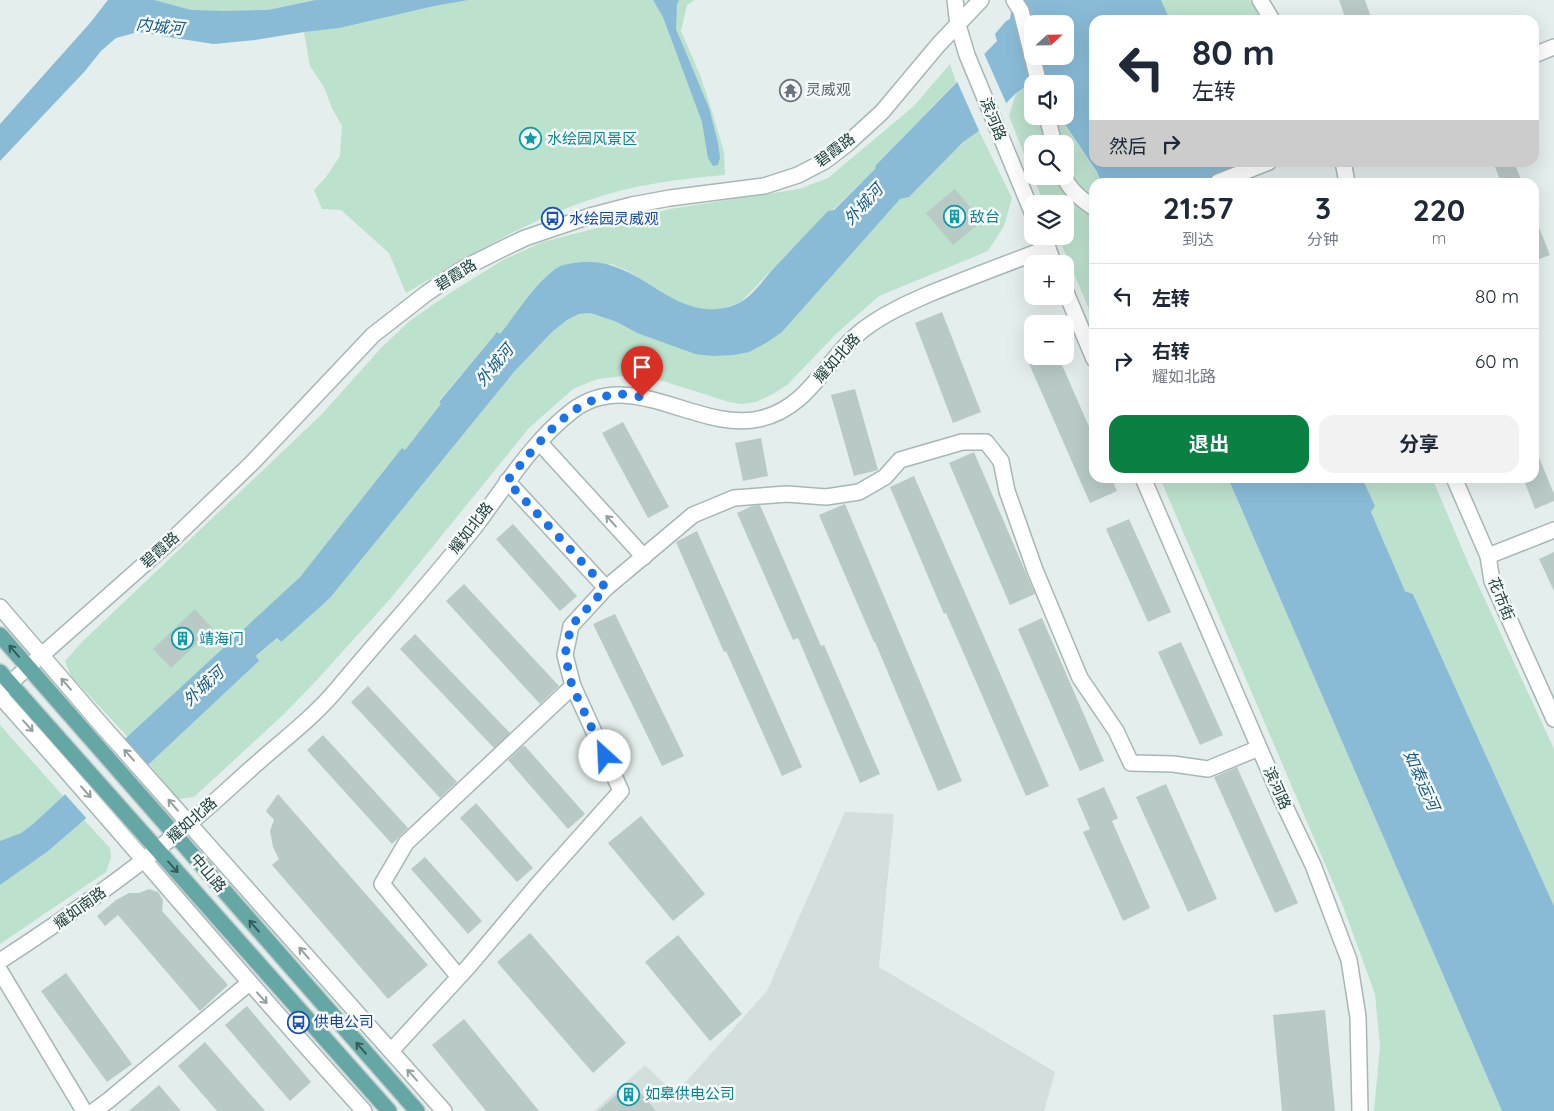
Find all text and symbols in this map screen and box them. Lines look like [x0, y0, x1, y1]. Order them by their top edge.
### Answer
water label: 内城河 [135, 14, 188, 39]
north arrow [1024, 15, 1074, 65]
map controls [1024, 15, 1074, 365]
text: 80 m [1192, 30, 1275, 74]
icon: left [1109, 35, 1174, 100]
button: sound [1024, 75, 1074, 125]
text: 左转 [1192, 77, 1236, 105]
temple icon: 灵威观 [778, 78, 802, 102]
place label: 灵威观 [806, 80, 851, 99]
street label: 滨河路 [976, 94, 1011, 143]
place icon: 水绘园风景区 [519, 127, 543, 151]
street label: 碧霞路 [811, 128, 858, 171]
place label: 水绘园风景区 [547, 129, 637, 148]
icon: right [1157, 130, 1185, 158]
text: 然后 [1109, 134, 1147, 158]
button: search [1024, 135, 1074, 185]
water label: 外城河 [839, 177, 889, 228]
text: 21:57 [1163, 189, 1233, 227]
text: 3 [1315, 189, 1331, 227]
text: 220 [1413, 191, 1465, 229]
button: layers [1024, 195, 1074, 245]
building icon: 敌台 [942, 205, 966, 229]
bus stop icon: 水绘园灵威观 [541, 207, 565, 231]
place label: 敌台 [970, 207, 1000, 226]
place label: 水绘园灵威观 [569, 209, 659, 228]
text: m [1432, 228, 1446, 248]
text: 到达 [1182, 229, 1214, 249]
text: 分钟 [1307, 229, 1339, 249]
street label: 碧霞路 [432, 255, 480, 295]
button: + [1024, 255, 1074, 305]
icon: left [1109, 282, 1137, 310]
text: 80 m [1475, 284, 1519, 308]
text: 左转 [1152, 286, 1190, 310]
button: − [1024, 315, 1074, 365]
street label: 耀如北路 [809, 329, 864, 386]
water label: 外城河 [471, 338, 519, 390]
text: 右转 [1152, 339, 1190, 363]
pin [621, 346, 663, 397]
icon: right [1109, 347, 1137, 375]
text: 60 m [1475, 349, 1519, 373]
icon: arrive [628, 353, 656, 381]
text: 耀如北路 [1152, 366, 1216, 386]
button: 退出 [1109, 415, 1309, 473]
button: 分享 [1319, 415, 1519, 473]
street label: 耀如北路 [445, 498, 497, 557]
one-way arrow [605, 514, 617, 527]
street label: 碧霞路 [137, 528, 183, 572]
street label: 花市街 [1484, 574, 1519, 623]
building icon: 靖海门 [171, 627, 195, 651]
place label: 靖海门 [199, 629, 244, 648]
one-way arrow [8, 644, 20, 657]
water label: 外城河 [179, 660, 230, 710]
one-way arrow [61, 677, 72, 690]
one-way arrow [22, 720, 33, 733]
position arrow [578, 729, 630, 781]
water label: 如泰运河 [1400, 747, 1445, 816]
one-way arrow [123, 748, 135, 761]
street label: 滨河路 [1260, 763, 1295, 812]
one-way arrow [80, 786, 92, 799]
street label: 耀如北路 [163, 793, 221, 846]
one-way arrow [168, 798, 179, 811]
street label: 中山路 [186, 849, 230, 896]
one-way arrow [167, 861, 178, 874]
street label: 耀如南路 [50, 882, 110, 933]
one-way arrow [248, 919, 260, 932]
one-way arrow [298, 946, 310, 959]
one-way arrow [257, 992, 268, 1005]
bus stop icon: 供电公司 [286, 1010, 310, 1034]
place label: 供电公司 [314, 1012, 374, 1031]
one-way arrow [356, 1042, 367, 1055]
one-way arrow [406, 1068, 418, 1081]
building icon: 如皋供电公司 [617, 1082, 641, 1106]
place label: 如皋供电公司 [645, 1084, 735, 1103]

